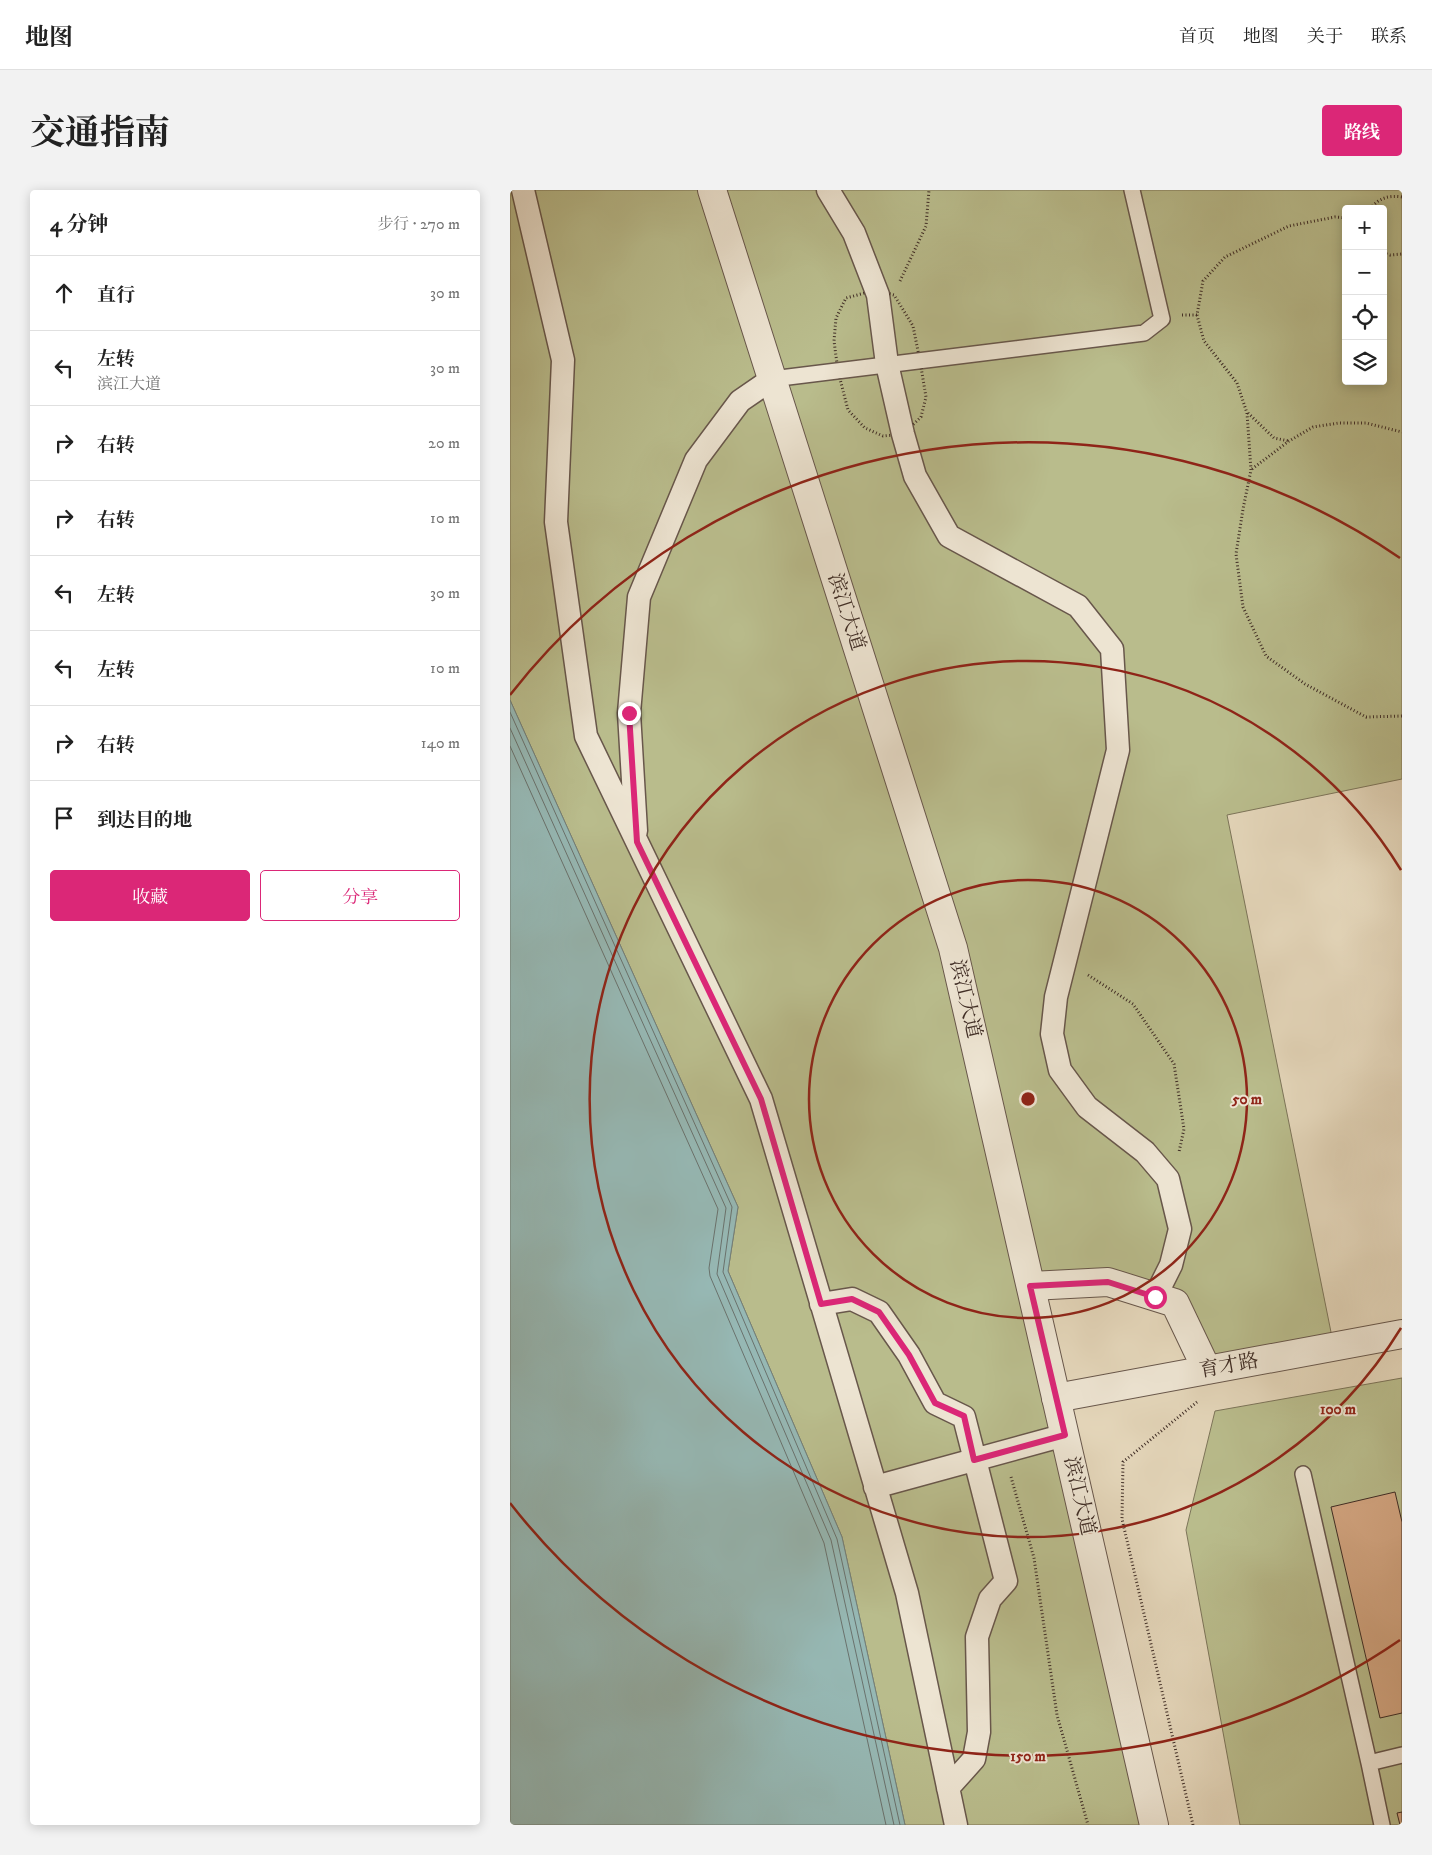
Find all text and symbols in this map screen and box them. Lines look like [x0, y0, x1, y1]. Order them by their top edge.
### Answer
text: 地图 [25, 23, 73, 53]
text: 首页 [1179, 26, 1215, 48]
text: 地图 [1243, 26, 1279, 48]
text: 关于 [1307, 26, 1343, 48]
text: 联系 [1371, 26, 1407, 48]
button: 路线 [1322, 105, 1402, 156]
text: 交通指南 [30, 112, 170, 156]
map controls [1342, 205, 1387, 385]
button: + [1342, 205, 1387, 250]
text: 4 分钟 [50, 212, 109, 238]
text: 步行 · 270 m [377, 214, 460, 234]
button: − [1342, 250, 1387, 295]
icon: ahead [50, 279, 78, 307]
text: 30 m [430, 283, 460, 303]
text: 直行 [97, 284, 135, 307]
button: locate [1342, 295, 1387, 340]
button: layers [1342, 340, 1387, 385]
text: 左转 [97, 348, 135, 371]
icon: left [50, 354, 78, 382]
text: 30 m [430, 358, 460, 378]
text: 滨江大道 [97, 374, 161, 394]
icon: right [50, 429, 78, 457]
text: 20 m [428, 433, 460, 453]
text: 右转 [97, 434, 135, 457]
icon: right [50, 504, 78, 532]
text: 10 m [430, 508, 460, 528]
text: 右转 [97, 509, 135, 532]
street label: 滨江大道 [822, 570, 870, 654]
icon: left [50, 579, 78, 607]
text: 30 m [430, 583, 460, 603]
text: 左转 [97, 584, 135, 607]
icon: left [50, 654, 78, 682]
text: 10 m [430, 658, 460, 678]
text: 左转 [97, 659, 135, 682]
route end [618, 702, 641, 725]
icon: right [50, 729, 78, 757]
text: 140 m [421, 733, 460, 753]
text: 右转 [97, 734, 135, 757]
icon: arrive [50, 804, 78, 832]
text: 到达目的地 [97, 809, 192, 832]
button: 收藏 [50, 870, 250, 921]
button: 分享 [260, 870, 460, 921]
street label: 滨江大道 [944, 957, 986, 1041]
centre of rings [1019, 1090, 1037, 1108]
text: 50 m [1231, 1090, 1263, 1109]
route start [1144, 1286, 1167, 1309]
street label: 育才路 [1197, 1348, 1261, 1384]
text: 100 m [1320, 1400, 1357, 1419]
street label: 滨江大道 [1058, 1454, 1100, 1538]
text: 150 m [1010, 1747, 1046, 1766]

